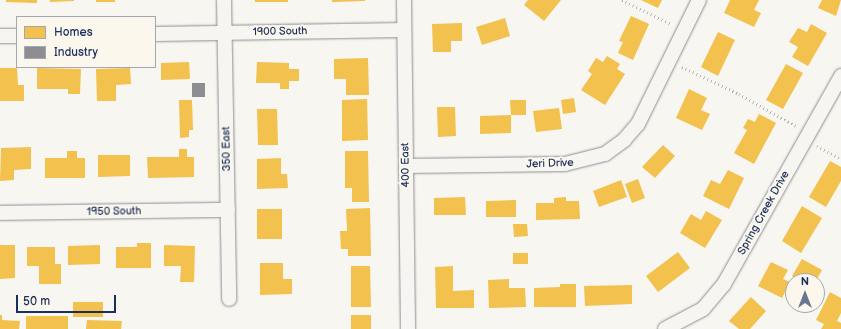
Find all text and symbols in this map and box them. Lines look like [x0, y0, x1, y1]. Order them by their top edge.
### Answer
legend [16, 16, 156, 68]
text: Homes [54, 25, 93, 40]
street label: 1900 South [252, 25, 308, 39]
text: Industry [54, 45, 98, 60]
street label: 350 East [220, 126, 234, 172]
street label: 400 East [399, 142, 413, 188]
street label: Jeri Drive [526, 157, 574, 171]
street label: Spring Creek Drive [735, 169, 793, 257]
street label: 1950 South [87, 205, 141, 219]
north arrow [785, 273, 825, 313]
text: N [801, 275, 809, 288]
scale bar [18, 287, 118, 313]
text: 50 m [23, 294, 50, 309]

